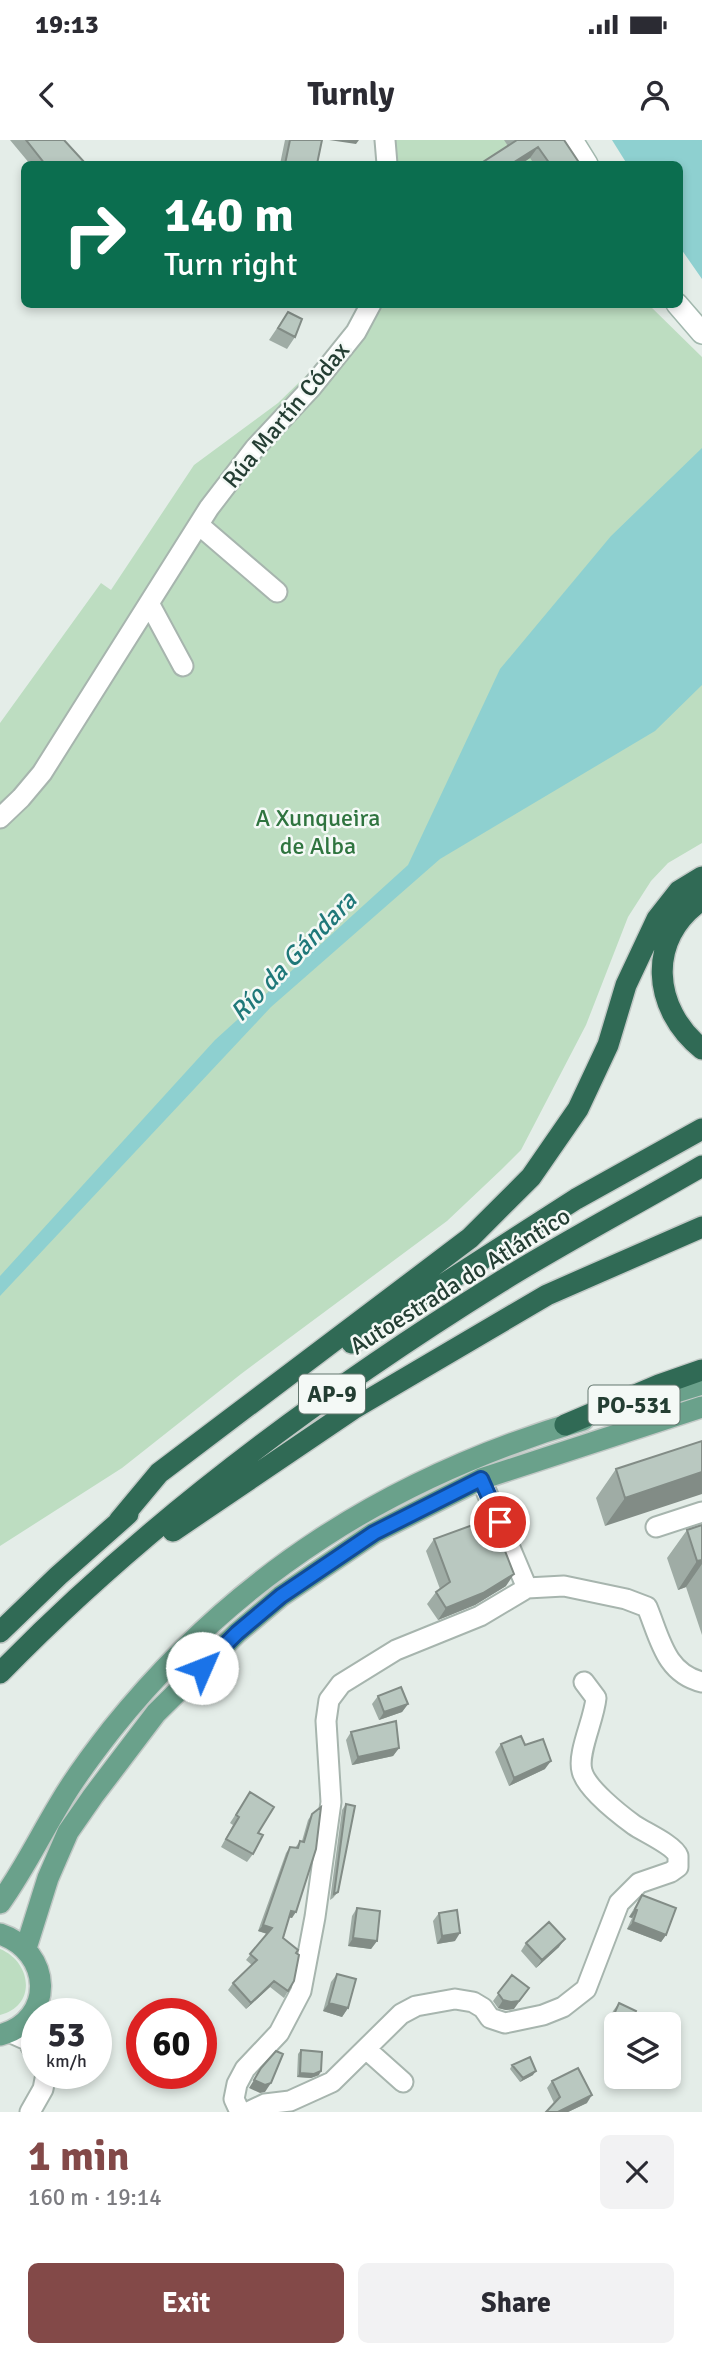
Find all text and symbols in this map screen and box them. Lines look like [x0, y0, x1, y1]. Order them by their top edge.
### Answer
text: 19:13 [35, 9, 99, 41]
text: Turnly [308, 75, 394, 114]
icon: back [28, 76, 66, 114]
icon: person [636, 76, 674, 114]
text: 140 m [164, 185, 294, 245]
icon: right [49, 189, 140, 280]
text: Turn right [164, 245, 297, 284]
street label: Rúa Martín Códax [216, 336, 356, 494]
park label: A Xunqueira de Alba [256, 803, 380, 861]
water label: Río da Gándara [224, 885, 364, 1028]
street label: Autoestrada do Atlántico [344, 1201, 576, 1361]
road number: AP-9 [299, 1374, 365, 1414]
road number: PO-531 [588, 1386, 680, 1424]
pin [470, 1492, 530, 1552]
icon: arrive [481, 1503, 519, 1541]
position arrow [165, 1631, 239, 1705]
speed limit sign: 60 [126, 1998, 217, 2089]
map controls [604, 2012, 681, 2089]
button: layers [604, 2012, 681, 2089]
text: 53 [48, 2013, 85, 2056]
text: km/h [46, 2050, 87, 2072]
text: 1 min [28, 2131, 129, 2182]
button: close [600, 2135, 674, 2209]
text: 160 m · 19:14 [28, 2183, 162, 2212]
button: Exit [28, 2263, 344, 2343]
button: Share [358, 2263, 674, 2343]

